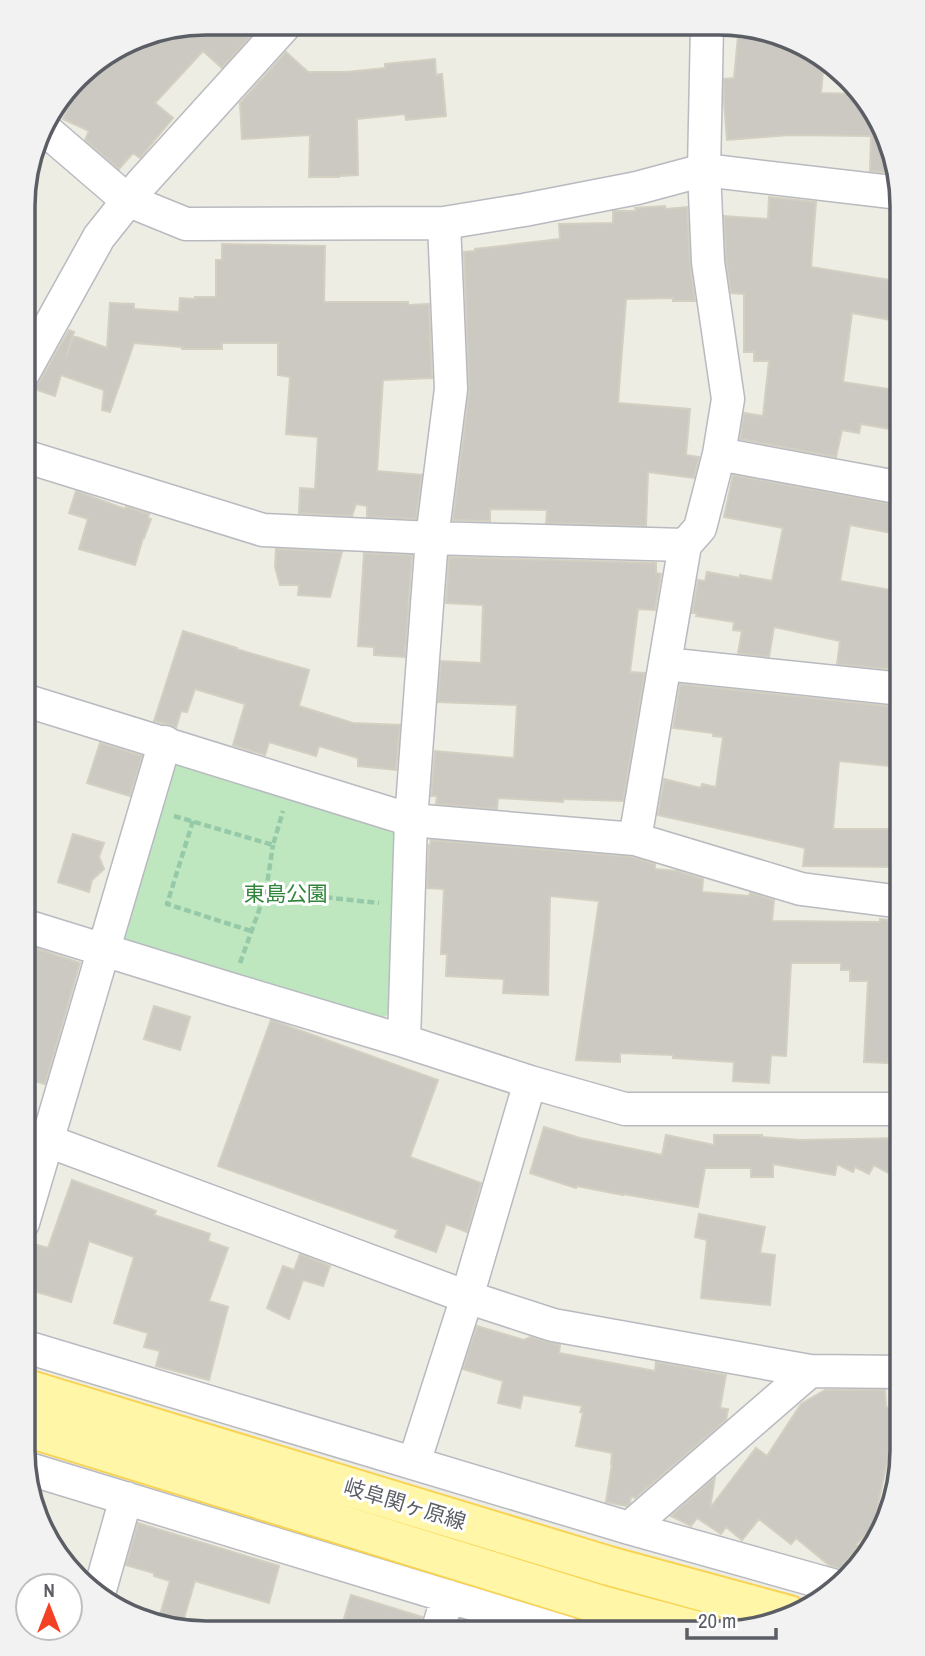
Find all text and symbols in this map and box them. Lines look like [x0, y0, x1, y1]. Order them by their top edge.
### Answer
park label: 東島公園 [244, 879, 328, 908]
street label: 岐阜関ヶ原線 [341, 1472, 469, 1536]
north arrow [14, 1572, 84, 1642]
text: N [43, 1577, 55, 1603]
scale bar [687, 1596, 776, 1640]
text: 20 m [698, 1606, 736, 1635]

